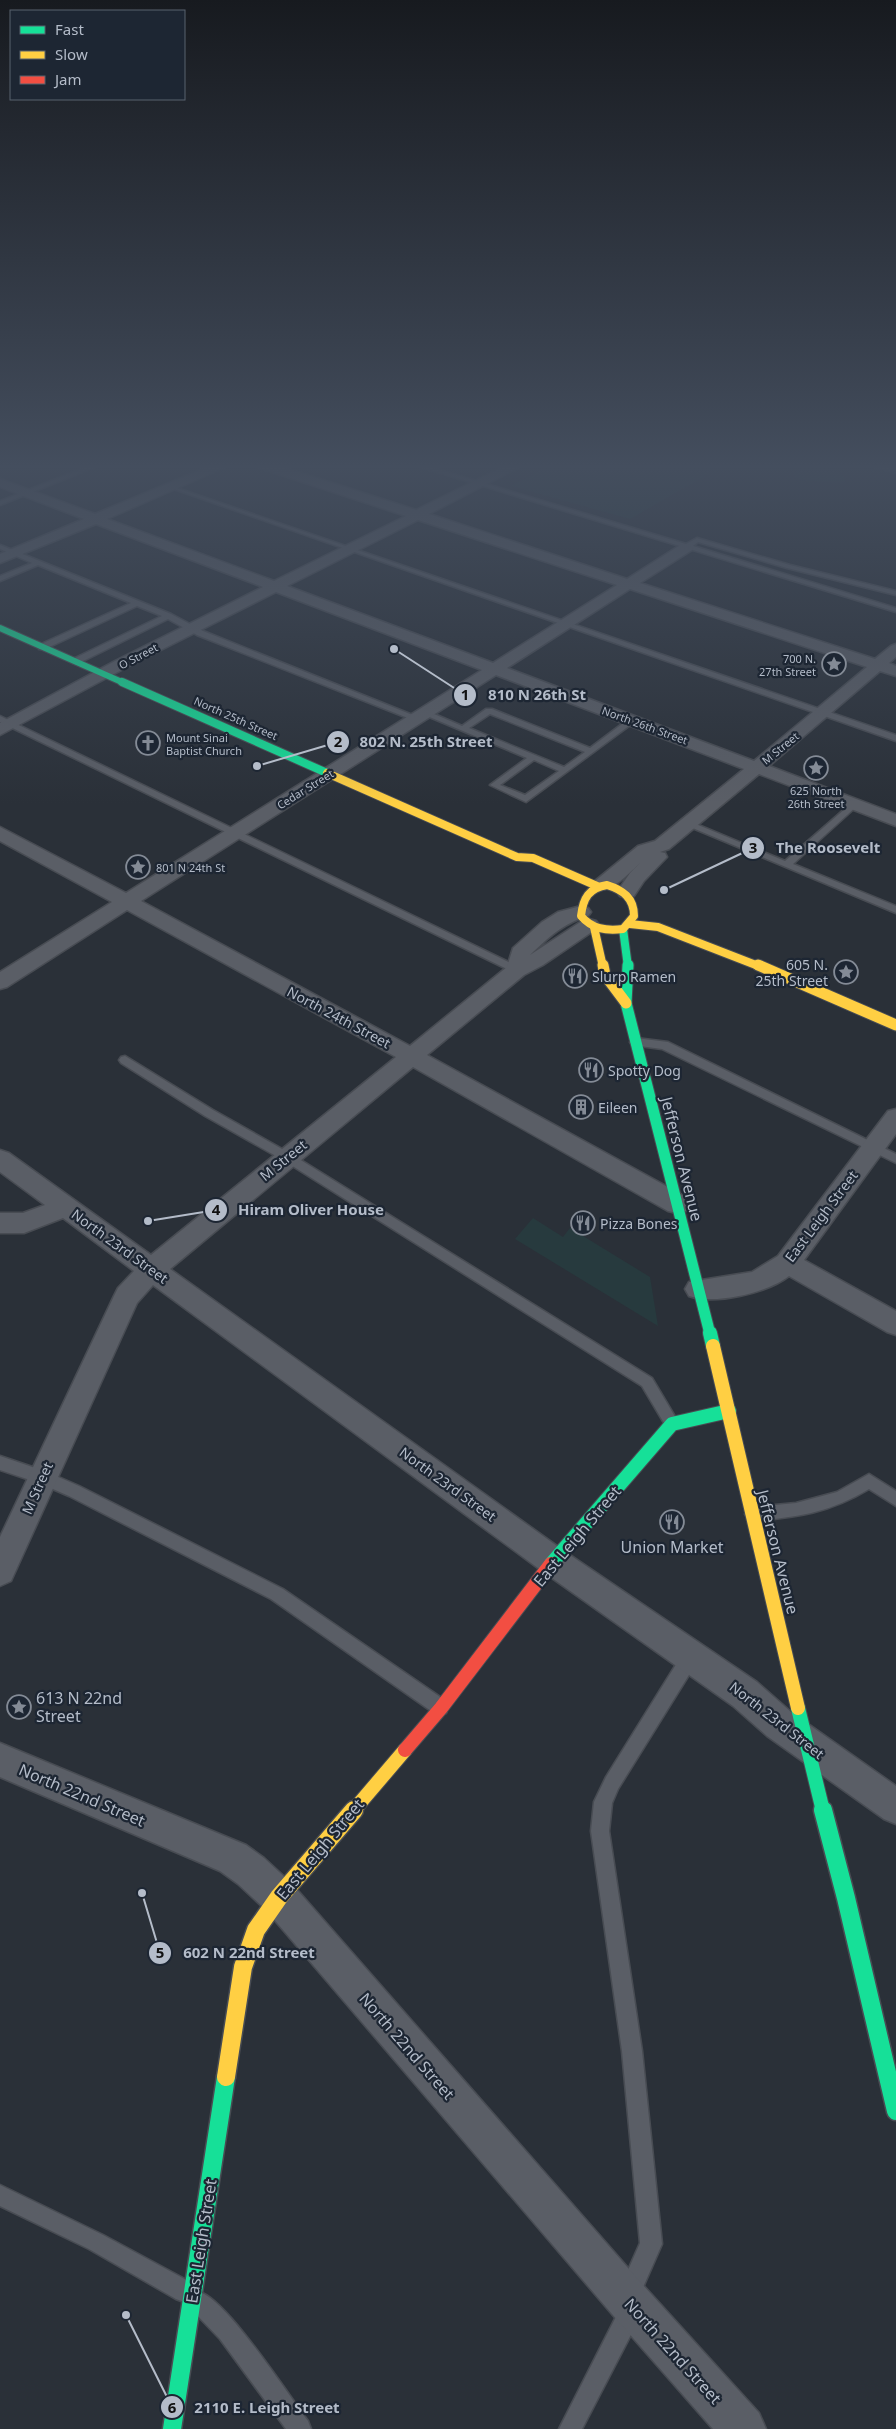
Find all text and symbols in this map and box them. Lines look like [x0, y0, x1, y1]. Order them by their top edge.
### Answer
legend [10, 10, 185, 100]
text: Fast [55, 19, 84, 39]
text: Slow [55, 44, 88, 64]
text: Jam [53, 69, 82, 89]
street label: O Street [116, 639, 160, 673]
place label: 700 N. 27th Street [759, 651, 816, 679]
place icon: 700 N. 27th Street [821, 651, 847, 677]
callout: 810 N 26th St [453, 680, 596, 710]
text: 1 [461, 684, 469, 704]
text: 810 N 26th St [488, 684, 586, 704]
street label: North 25th Street [192, 693, 280, 743]
street label: North 26th Street [600, 703, 690, 747]
callout: 802 N. 25th Street [325, 727, 503, 757]
street label: M Street [758, 728, 802, 768]
church icon: Mount Sinai Baptist Church [135, 730, 161, 756]
place label: Mount Sinai Baptist Church [166, 730, 242, 758]
text: 2 [334, 731, 343, 751]
text: 802 N. 25th Street [360, 731, 493, 751]
place icon: 625 North 26th Street [803, 755, 829, 781]
street label: Cedar Street [274, 766, 336, 812]
place label: 625 North 26th Street [788, 783, 844, 811]
callout: The Roosevelt [741, 833, 890, 863]
text: 3 [749, 837, 757, 857]
text: The Roosevelt [776, 837, 881, 857]
place icon: 801 N 24th St [125, 854, 151, 880]
place label: 801 N 24th St [156, 860, 225, 875]
place label: 605 N. 25th Street [756, 955, 828, 990]
place icon: 605 N. 25th Street [833, 959, 859, 985]
restaurant icon: Slurp Ramen [562, 963, 588, 989]
place label: Slurp Ramen [592, 967, 676, 986]
street label: North 24th Street [284, 982, 394, 1052]
restaurant icon: Spotty Dog [578, 1057, 604, 1083]
place label: Spotty Dog [608, 1061, 681, 1080]
street label: Jefferson Avenue [655, 1092, 708, 1224]
building icon: Eileen [568, 1094, 594, 1120]
place label: Eileen [598, 1098, 637, 1117]
street label: M Street [255, 1135, 311, 1185]
street label: East Leigh Street [780, 1166, 862, 1266]
callout: Hiram Oliver House [203, 1195, 394, 1225]
text: 4 [212, 1199, 221, 1219]
text: Hiram Oliver House [238, 1199, 384, 1219]
street label: North 23rd Street [68, 1204, 172, 1288]
restaurant icon: Pizza Bones [570, 1210, 596, 1236]
place label: Pizza Bones [600, 1214, 678, 1233]
street label: North 23rd Street [396, 1442, 500, 1526]
street label: M Street [17, 1459, 57, 1517]
street label: East Leigh Street [528, 1481, 626, 1591]
street label: Jefferson Avenue [751, 1485, 804, 1617]
restaurant icon: Union Market [659, 1509, 685, 1535]
place label: Union Market [621, 1536, 724, 1558]
street label: North 23rd Street [726, 1677, 828, 1763]
place label: 613 N 22nd Street [36, 1687, 122, 1727]
place icon: 613 N 22nd Street [6, 1694, 32, 1720]
street label: North 22nd Street [16, 1758, 149, 1832]
street label: East Leigh Street [271, 1794, 369, 1904]
callout: 602 N 22nd Street [148, 1938, 325, 1968]
text: 5 [156, 1942, 164, 1962]
text: 602 N 22nd Street [183, 1942, 315, 1962]
street label: North 22nd Street [354, 1988, 460, 2104]
street label: East Leigh Street [180, 2177, 222, 2305]
street label: North 22nd Street [620, 2293, 727, 2409]
callout: 2110 E. Leigh Street [159, 2392, 349, 2422]
text: 6 [168, 2397, 177, 2417]
text: 2110 E. Leigh Street [194, 2397, 340, 2417]

